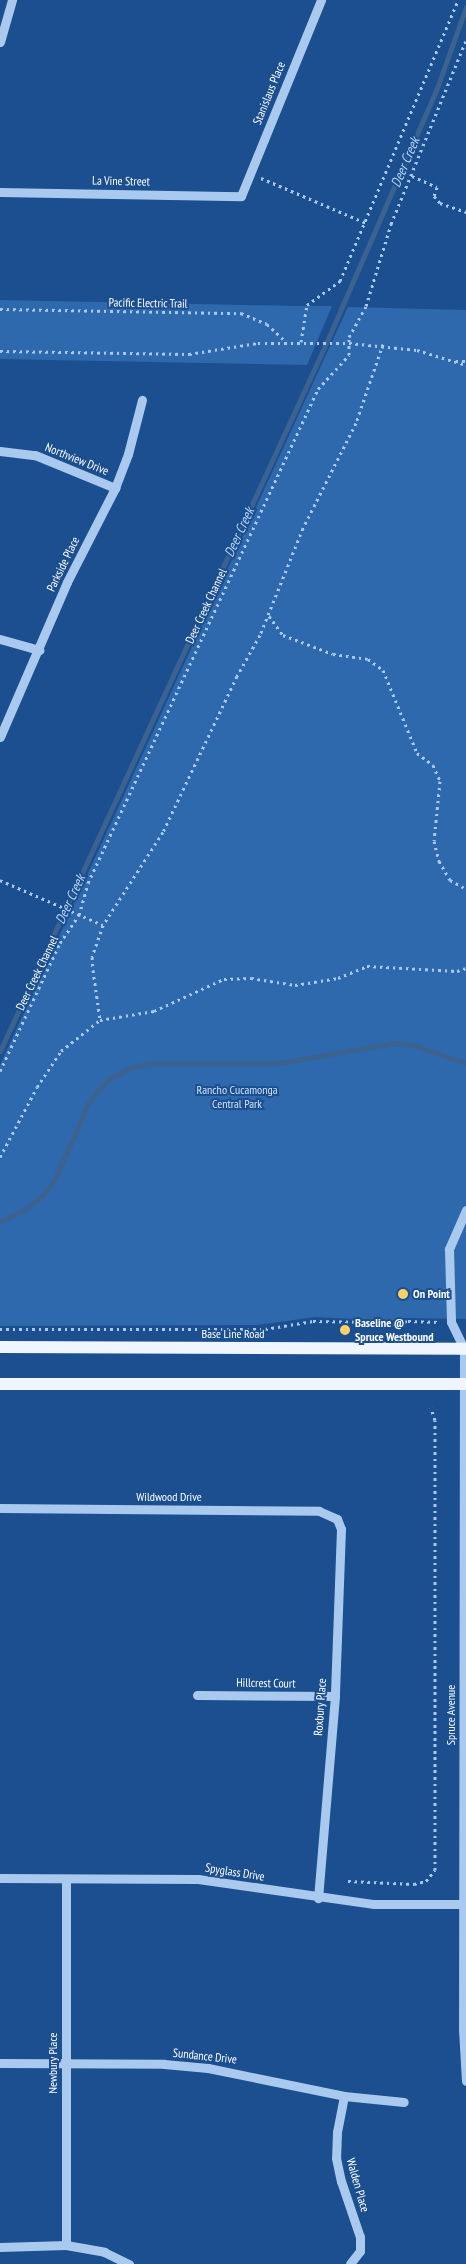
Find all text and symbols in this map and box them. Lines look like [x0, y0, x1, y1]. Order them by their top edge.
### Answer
street label: Stanislaus Place [250, 59, 288, 127]
water label: Deer Creek [387, 135, 423, 189]
street label: La Vine Street [92, 173, 150, 189]
street label: Pacific Electric Trail [108, 295, 188, 311]
street label: Northview Drive [43, 440, 111, 478]
water label: Deer Creek [220, 505, 258, 559]
street label: Parkside Place [44, 534, 82, 594]
street label: Deer Creek Channel [182, 566, 230, 646]
water label: Deer Creek [51, 872, 89, 926]
street label: Deer Creek Channel [13, 933, 61, 1013]
park label: Rancho Cucamonga Central Park [197, 1083, 277, 1111]
place label: On Point [413, 1287, 450, 1301]
marker: On Point [397, 1288, 409, 1300]
place label: Baseline @ Spruce Westbound [355, 1316, 434, 1344]
marker: Baseline @ Spruce Westbound [339, 1324, 351, 1336]
street label: Base Line Road [202, 1327, 264, 1341]
street label: Wildwood Drive [136, 1490, 202, 1504]
street label: Hillcrest Court [236, 1675, 296, 1691]
street label: Roxbury Place [311, 1678, 329, 1736]
street label: Spruce Avenue [444, 1685, 458, 1745]
street label: Spyglass Drive [204, 1860, 266, 1884]
street label: Newbury Place [46, 2032, 60, 2094]
street label: Sundance Drive [172, 2045, 238, 2067]
street label: Walden Place [343, 2156, 373, 2214]

